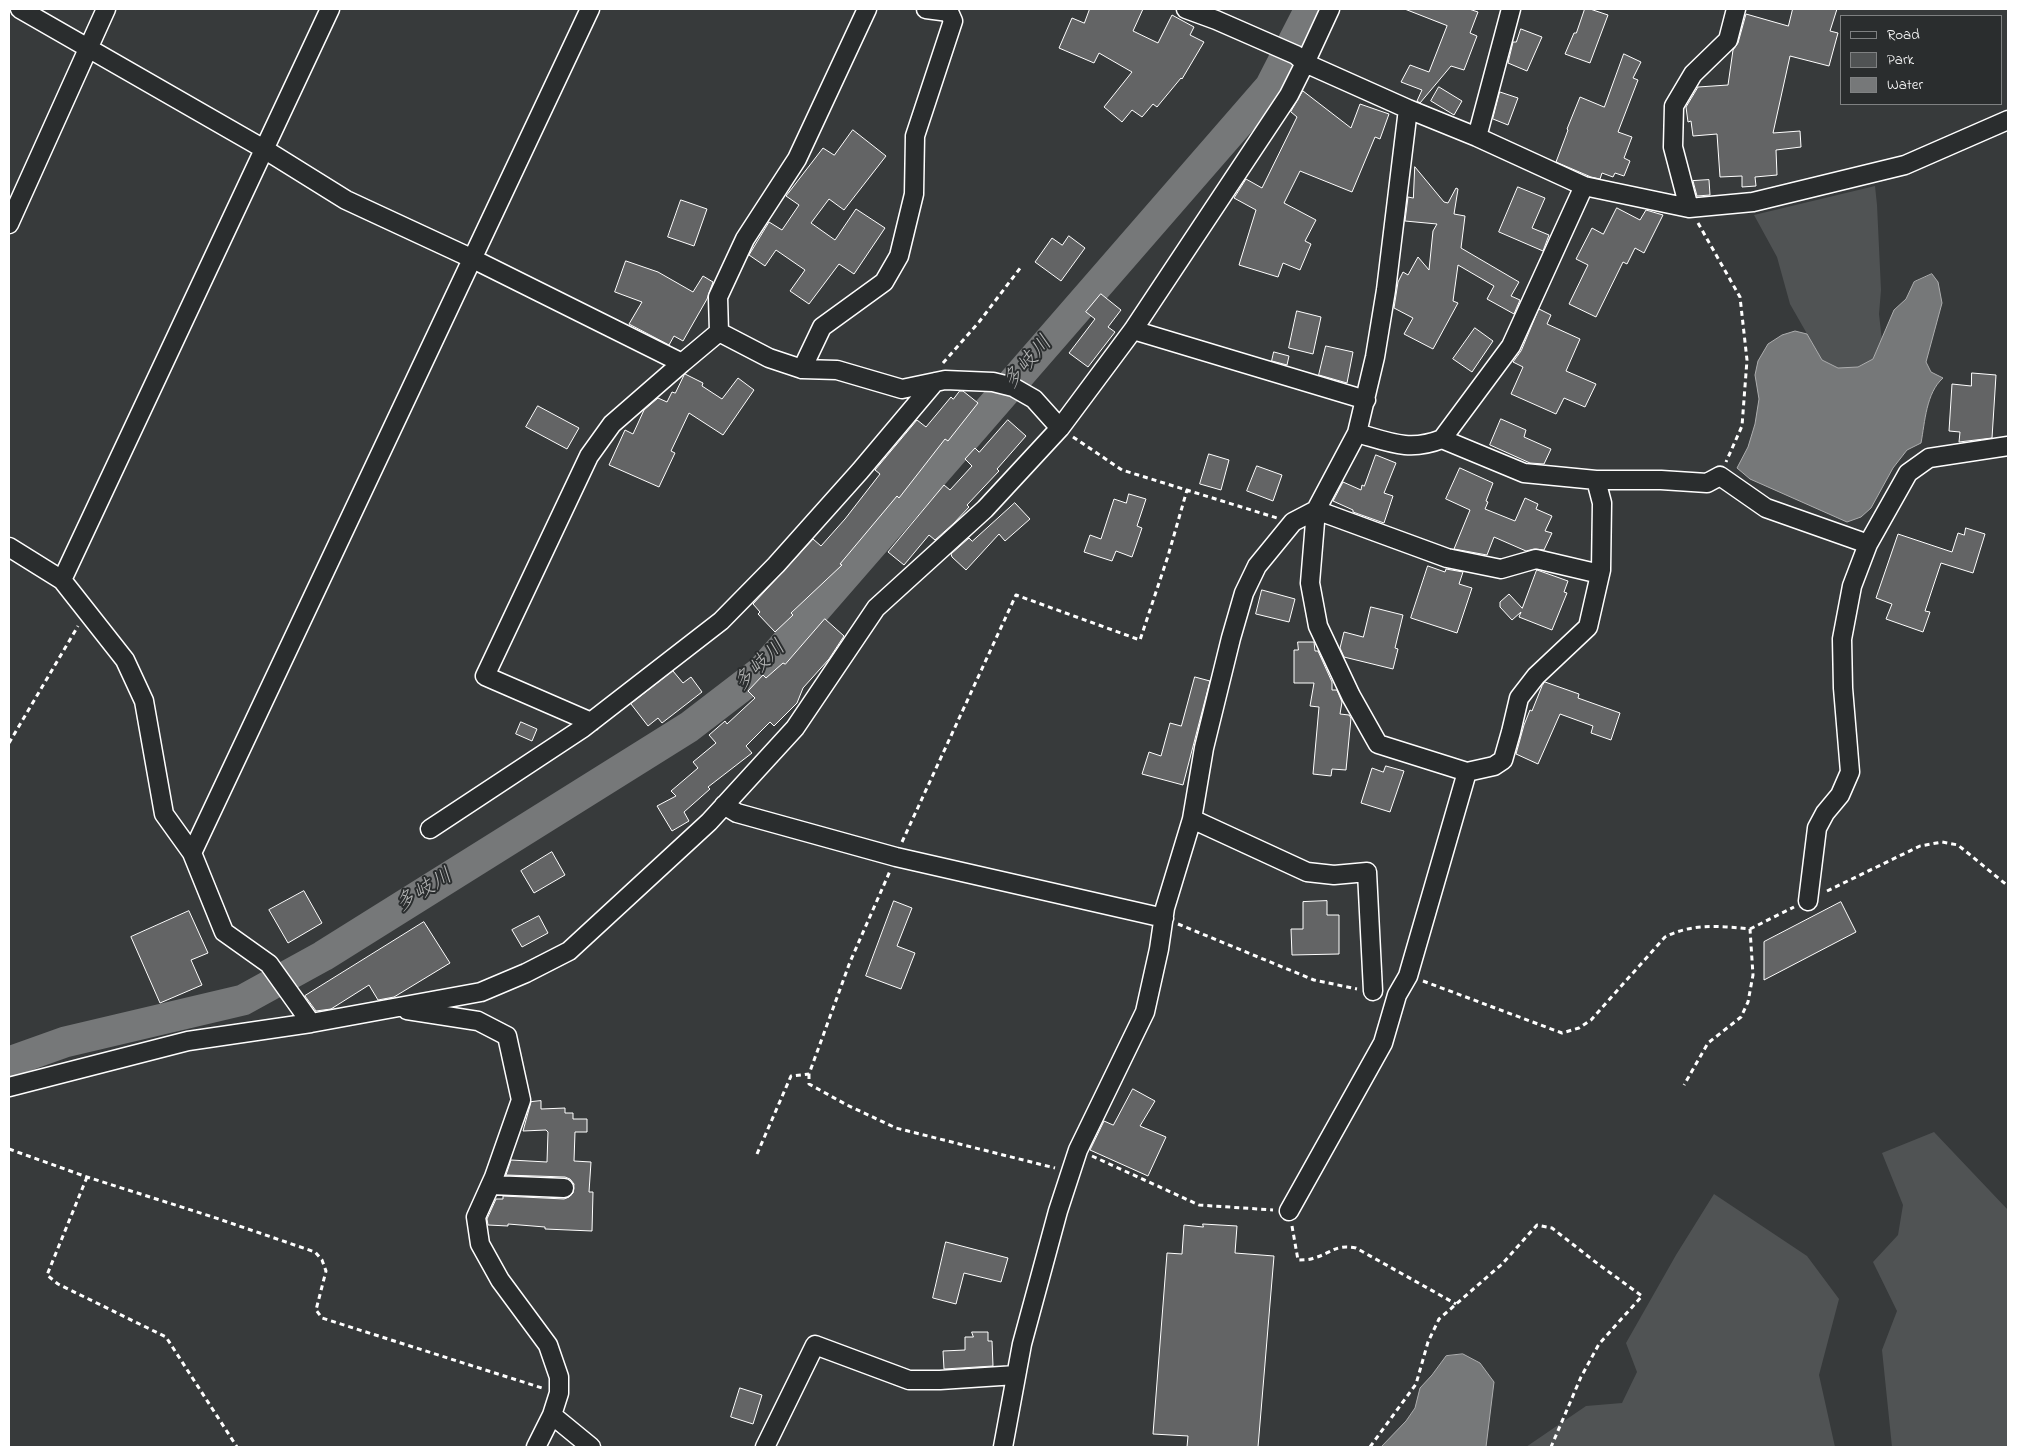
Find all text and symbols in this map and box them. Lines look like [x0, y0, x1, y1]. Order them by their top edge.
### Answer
legend [1840, 15, 2002, 105]
text: Road [1887, 24, 1920, 46]
text: Park [1887, 49, 1914, 71]
text: Water [1887, 74, 1923, 96]
water label: 多岐川 [999, 332, 1059, 396]
water label: 多岐川 [730, 636, 792, 698]
water label: 多岐川 [392, 865, 458, 919]

